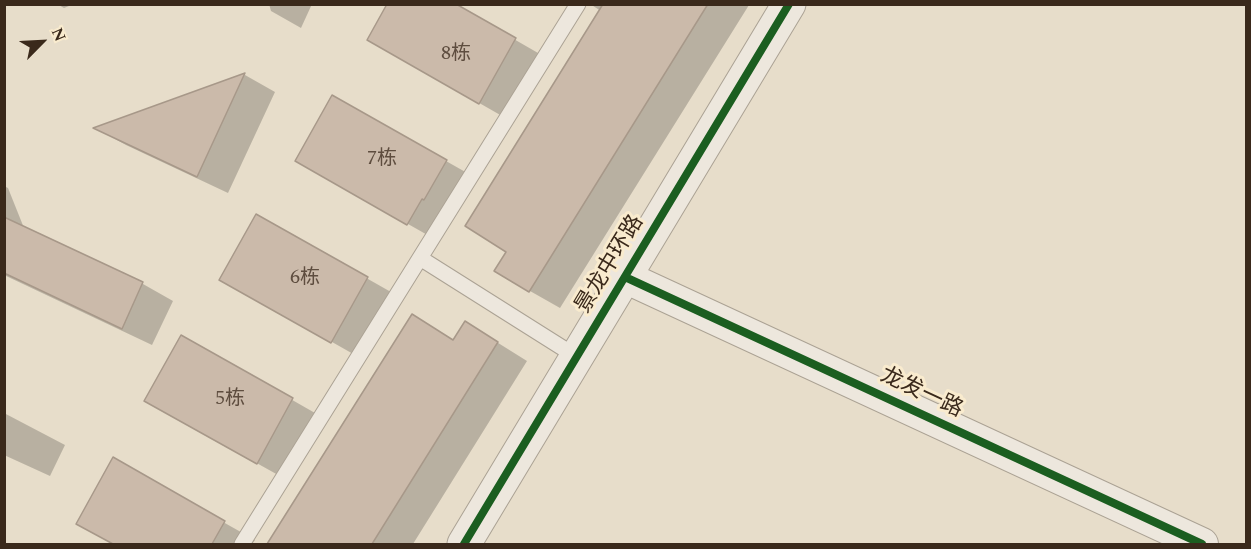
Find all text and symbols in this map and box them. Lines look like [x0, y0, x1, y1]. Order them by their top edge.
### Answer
north arrow [12, 12, 72, 72]
text: N [45, 24, 72, 46]
house number: 8栋 [441, 43, 471, 67]
house number: 7栋 [367, 148, 397, 172]
street label: 景龙中环路 [571, 211, 651, 319]
house number: 6栋 [290, 267, 320, 291]
street label: 龙发一路 [876, 363, 966, 425]
house number: 5栋 [215, 388, 245, 412]

